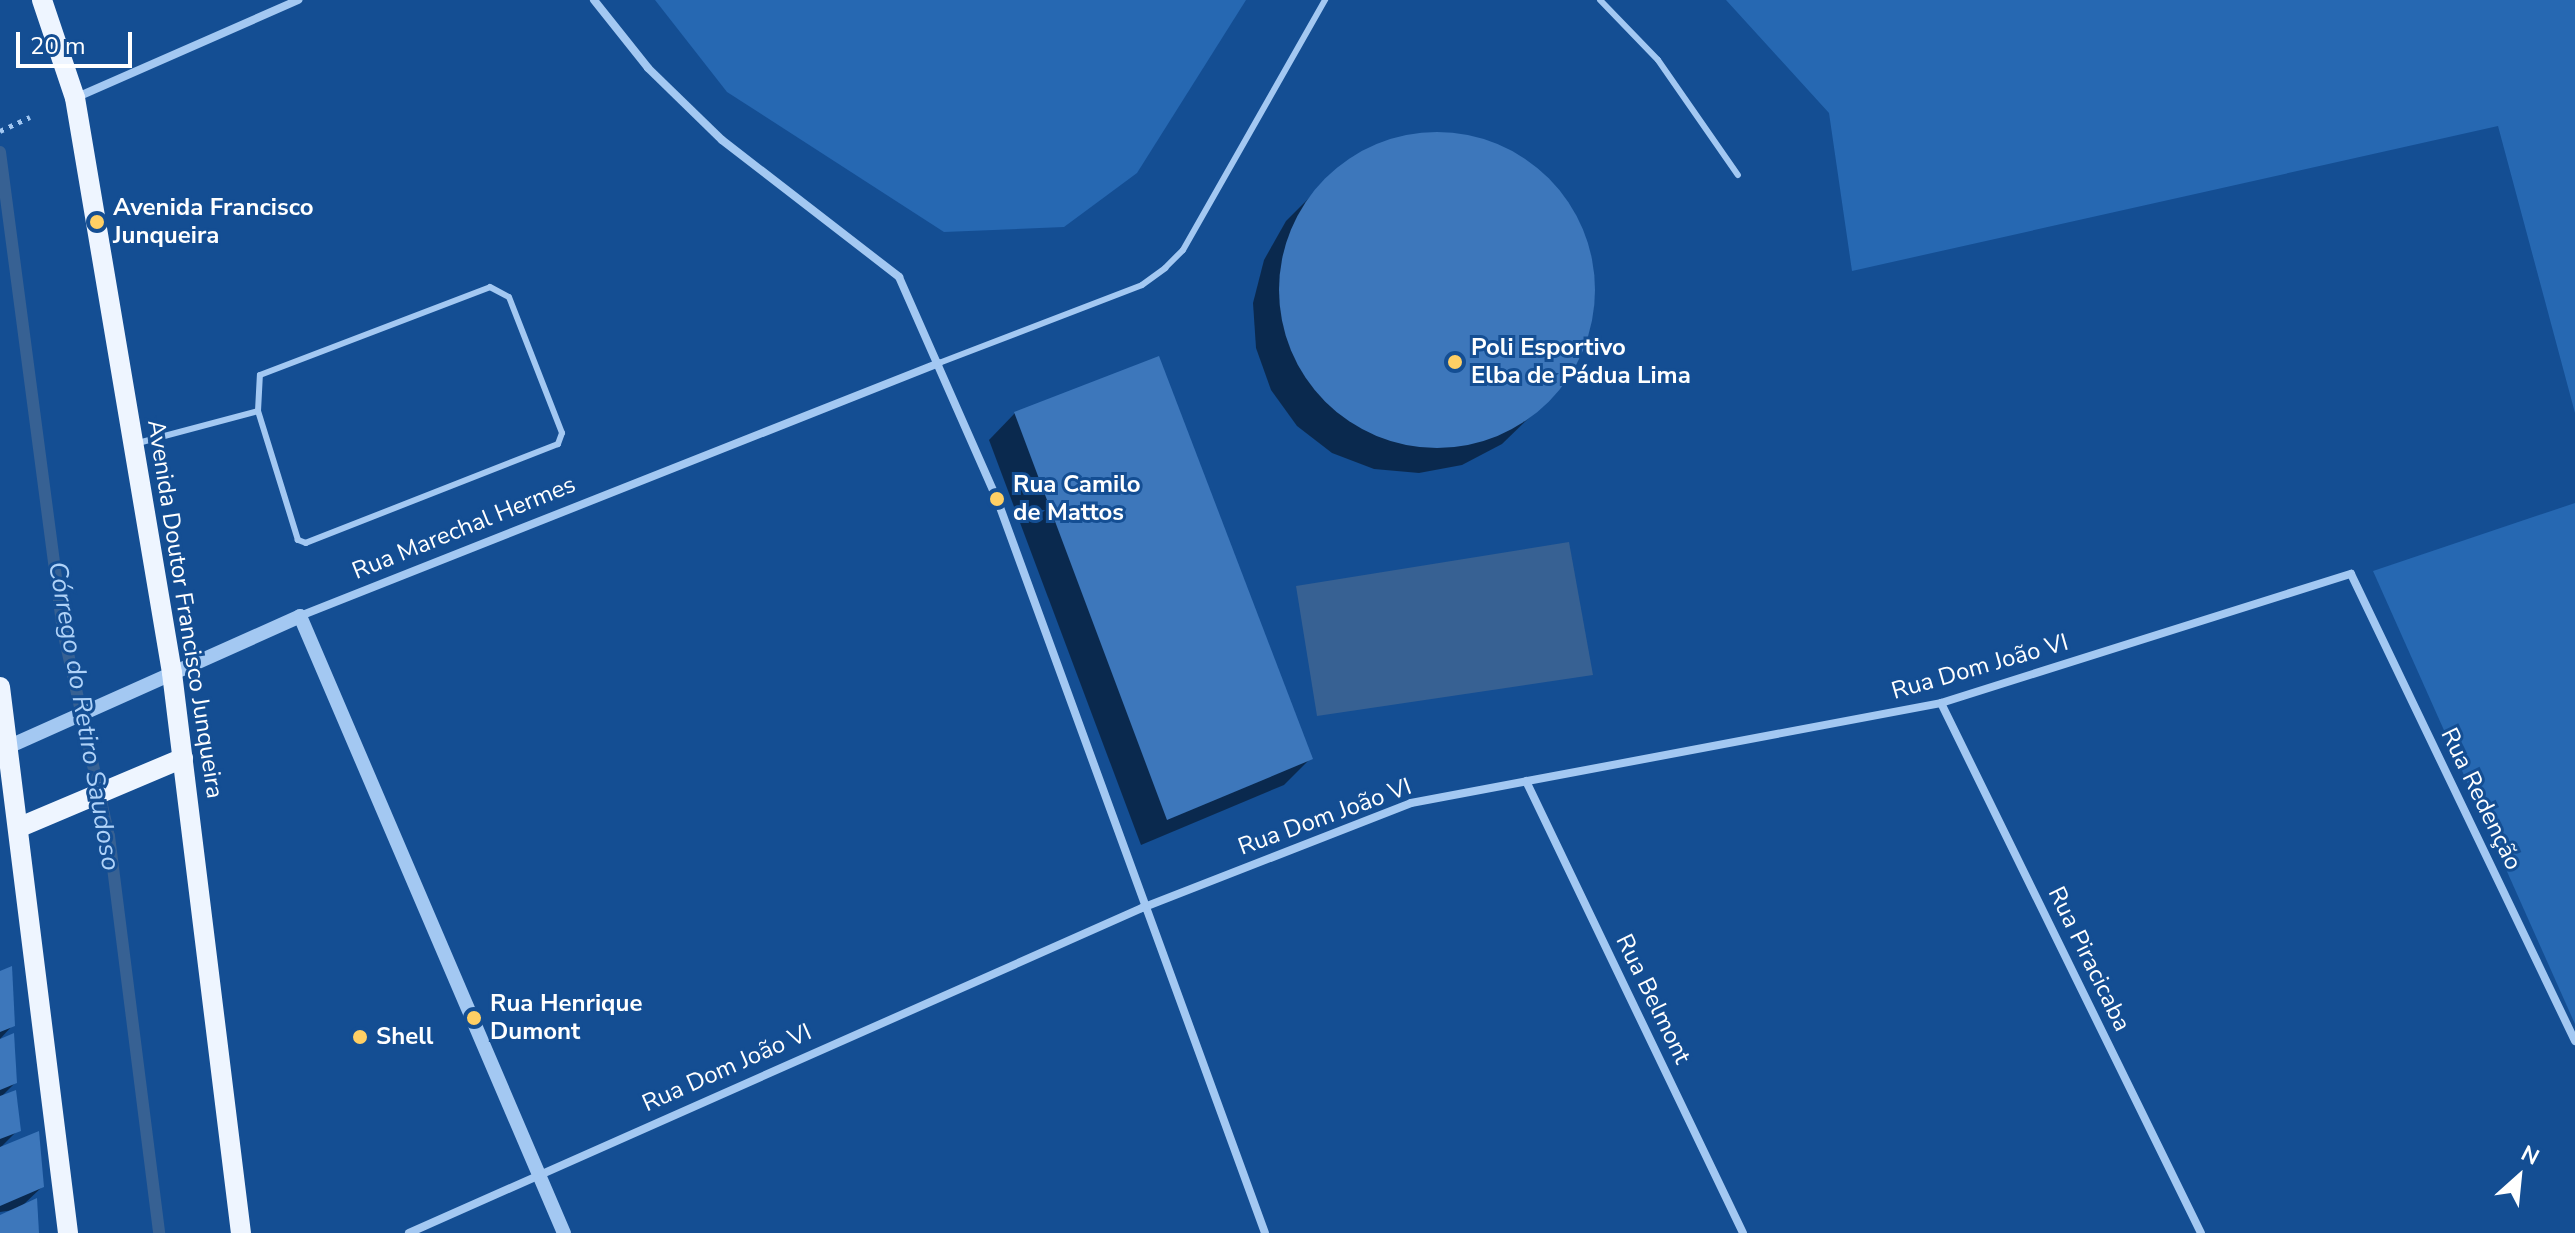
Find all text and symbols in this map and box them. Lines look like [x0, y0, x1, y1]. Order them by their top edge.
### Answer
scale bar [20, 16, 136, 66]
text: 20 m [30, 30, 86, 62]
place label: Avenida Francisco Junqueira [113, 194, 314, 250]
marker: Avenida Francisco Junqueira [88, 213, 106, 231]
place label: Poli Esportivo Elba de Pádua Lima [1471, 334, 1691, 390]
marker: Poli Esportivo Elba de Pádua Lima [1446, 353, 1464, 371]
street label: Avenida Doutor Francisco Junqueira [141, 418, 229, 800]
street label: Rua Marechal Hermes [348, 470, 580, 586]
place label: Rua Camilo de Mattos [1013, 471, 1140, 527]
marker: Rua Camilo de Mattos [988, 490, 1006, 508]
water label: Córrego do Retiro Saudoso [41, 559, 127, 873]
street label: Rua Dom João VI [1888, 628, 2072, 706]
street label: Rua Redenção [2434, 723, 2528, 875]
street label: Rua Dom João VI [1234, 772, 1416, 862]
street label: Rua Piracicaba [2042, 882, 2136, 1036]
street label: Rua Belmont [1609, 930, 1697, 1068]
place label: Rua Henrique Dumont [490, 990, 642, 1046]
marker: Rua Henrique Dumont [465, 1009, 483, 1027]
street label: Rua Dom João VI [638, 1018, 816, 1118]
place label: Shell [376, 1023, 434, 1051]
marker: Shell [351, 1028, 369, 1046]
north arrow [2479, 1137, 2559, 1217]
text: N [2516, 1139, 2544, 1173]

